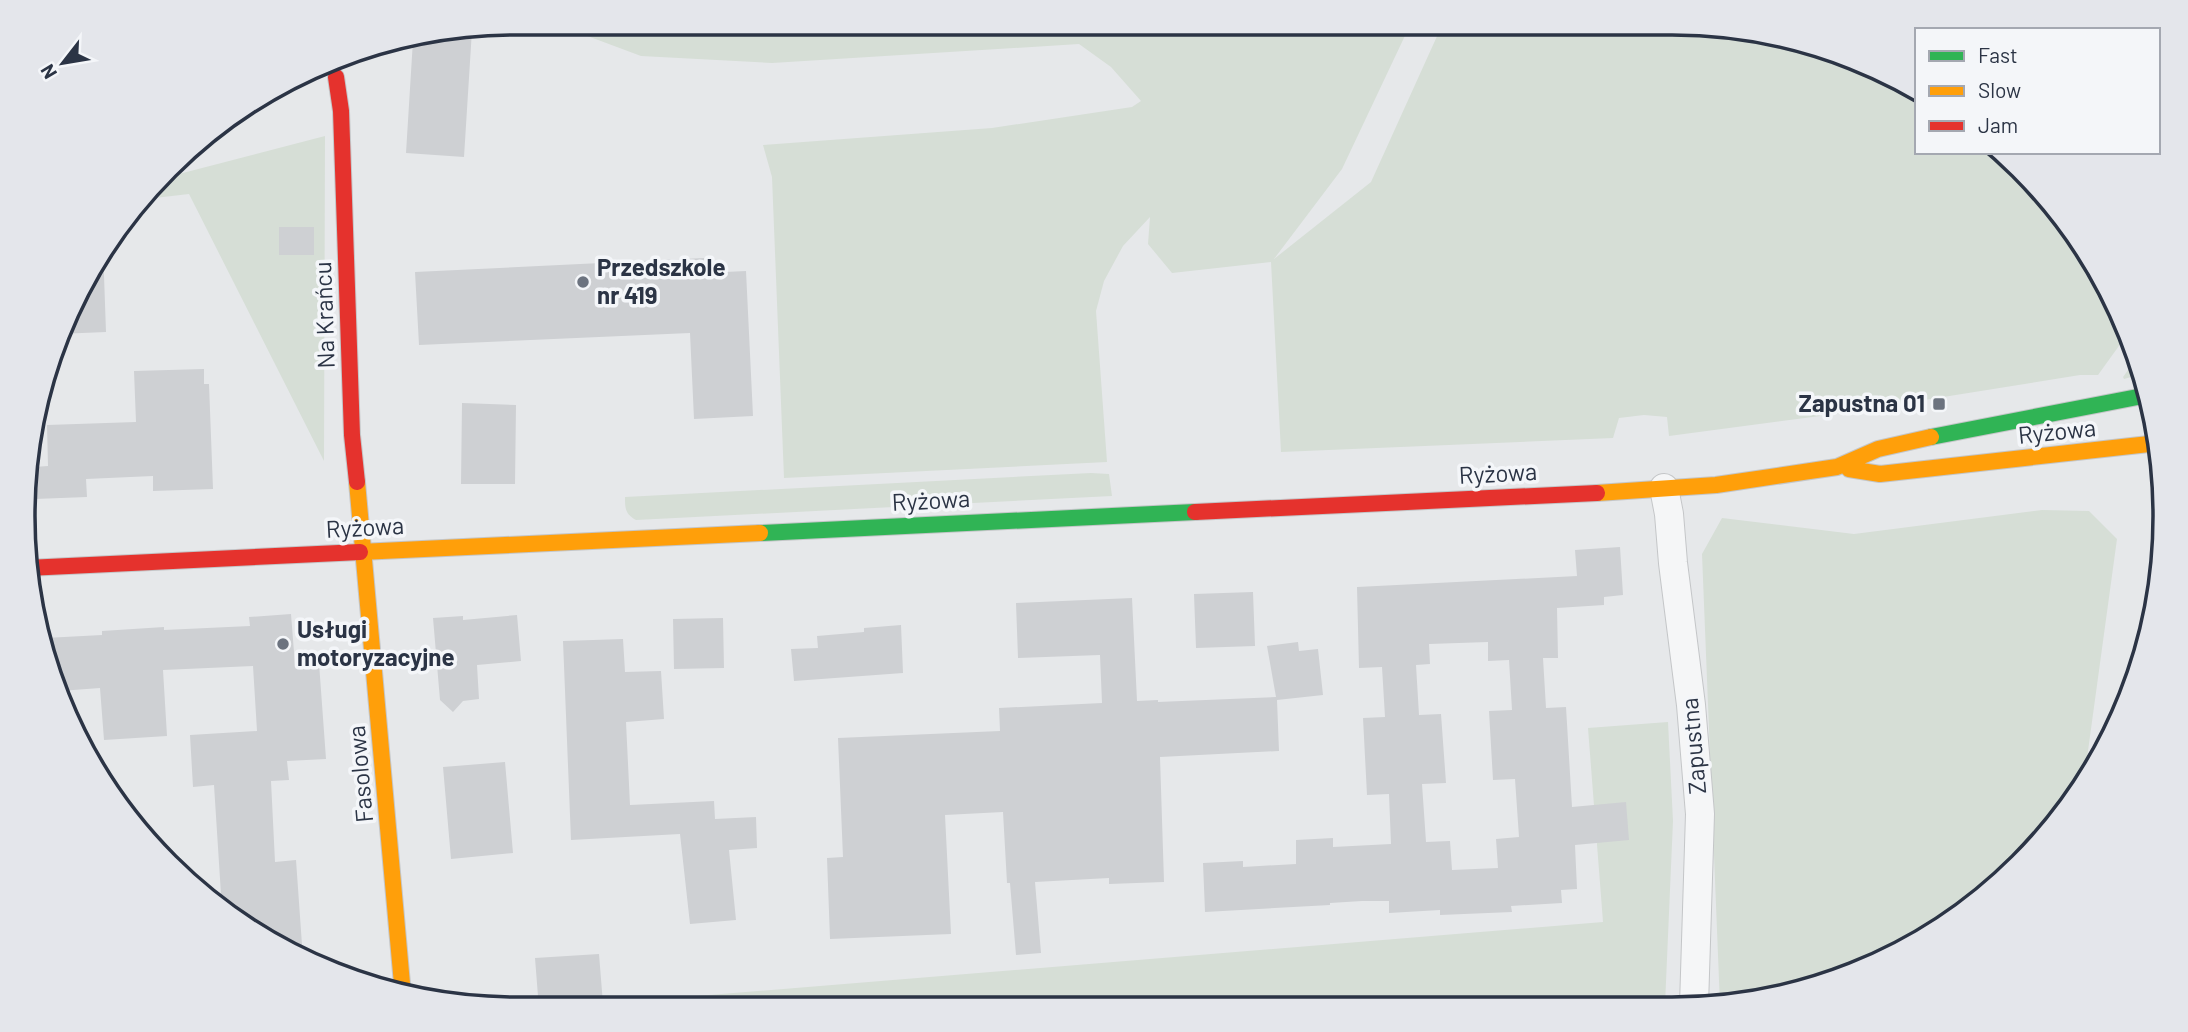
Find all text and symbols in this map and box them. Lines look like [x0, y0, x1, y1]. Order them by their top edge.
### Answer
north arrow [28, 28, 98, 98]
legend [1915, 28, 2160, 154]
text: Fast [1978, 42, 2018, 67]
text: N [35, 61, 61, 83]
text: Slow [1978, 77, 2021, 102]
text: Jam [1978, 112, 2018, 137]
place label: Przedszkole nr 419 [597, 252, 726, 309]
street label: Na Krańcu [307, 261, 340, 369]
marker: Przedszkole nr 419 [575, 274, 591, 290]
place label: Zapustna 01 [1799, 388, 1925, 417]
marker: Zapustna 01 [1931, 396, 1947, 412]
street label: Ryżowa [2016, 412, 2097, 449]
street label: Ryżowa [1458, 456, 1538, 489]
street label: Ryżowa [891, 483, 971, 516]
street label: Ryżowa [325, 510, 405, 543]
place label: Usługi motoryzacyjne [297, 614, 455, 671]
marker: Usługi motoryzacyjne [275, 636, 291, 652]
street label: Zapustna [1674, 697, 1711, 796]
street label: Fasolowa [341, 724, 378, 824]

